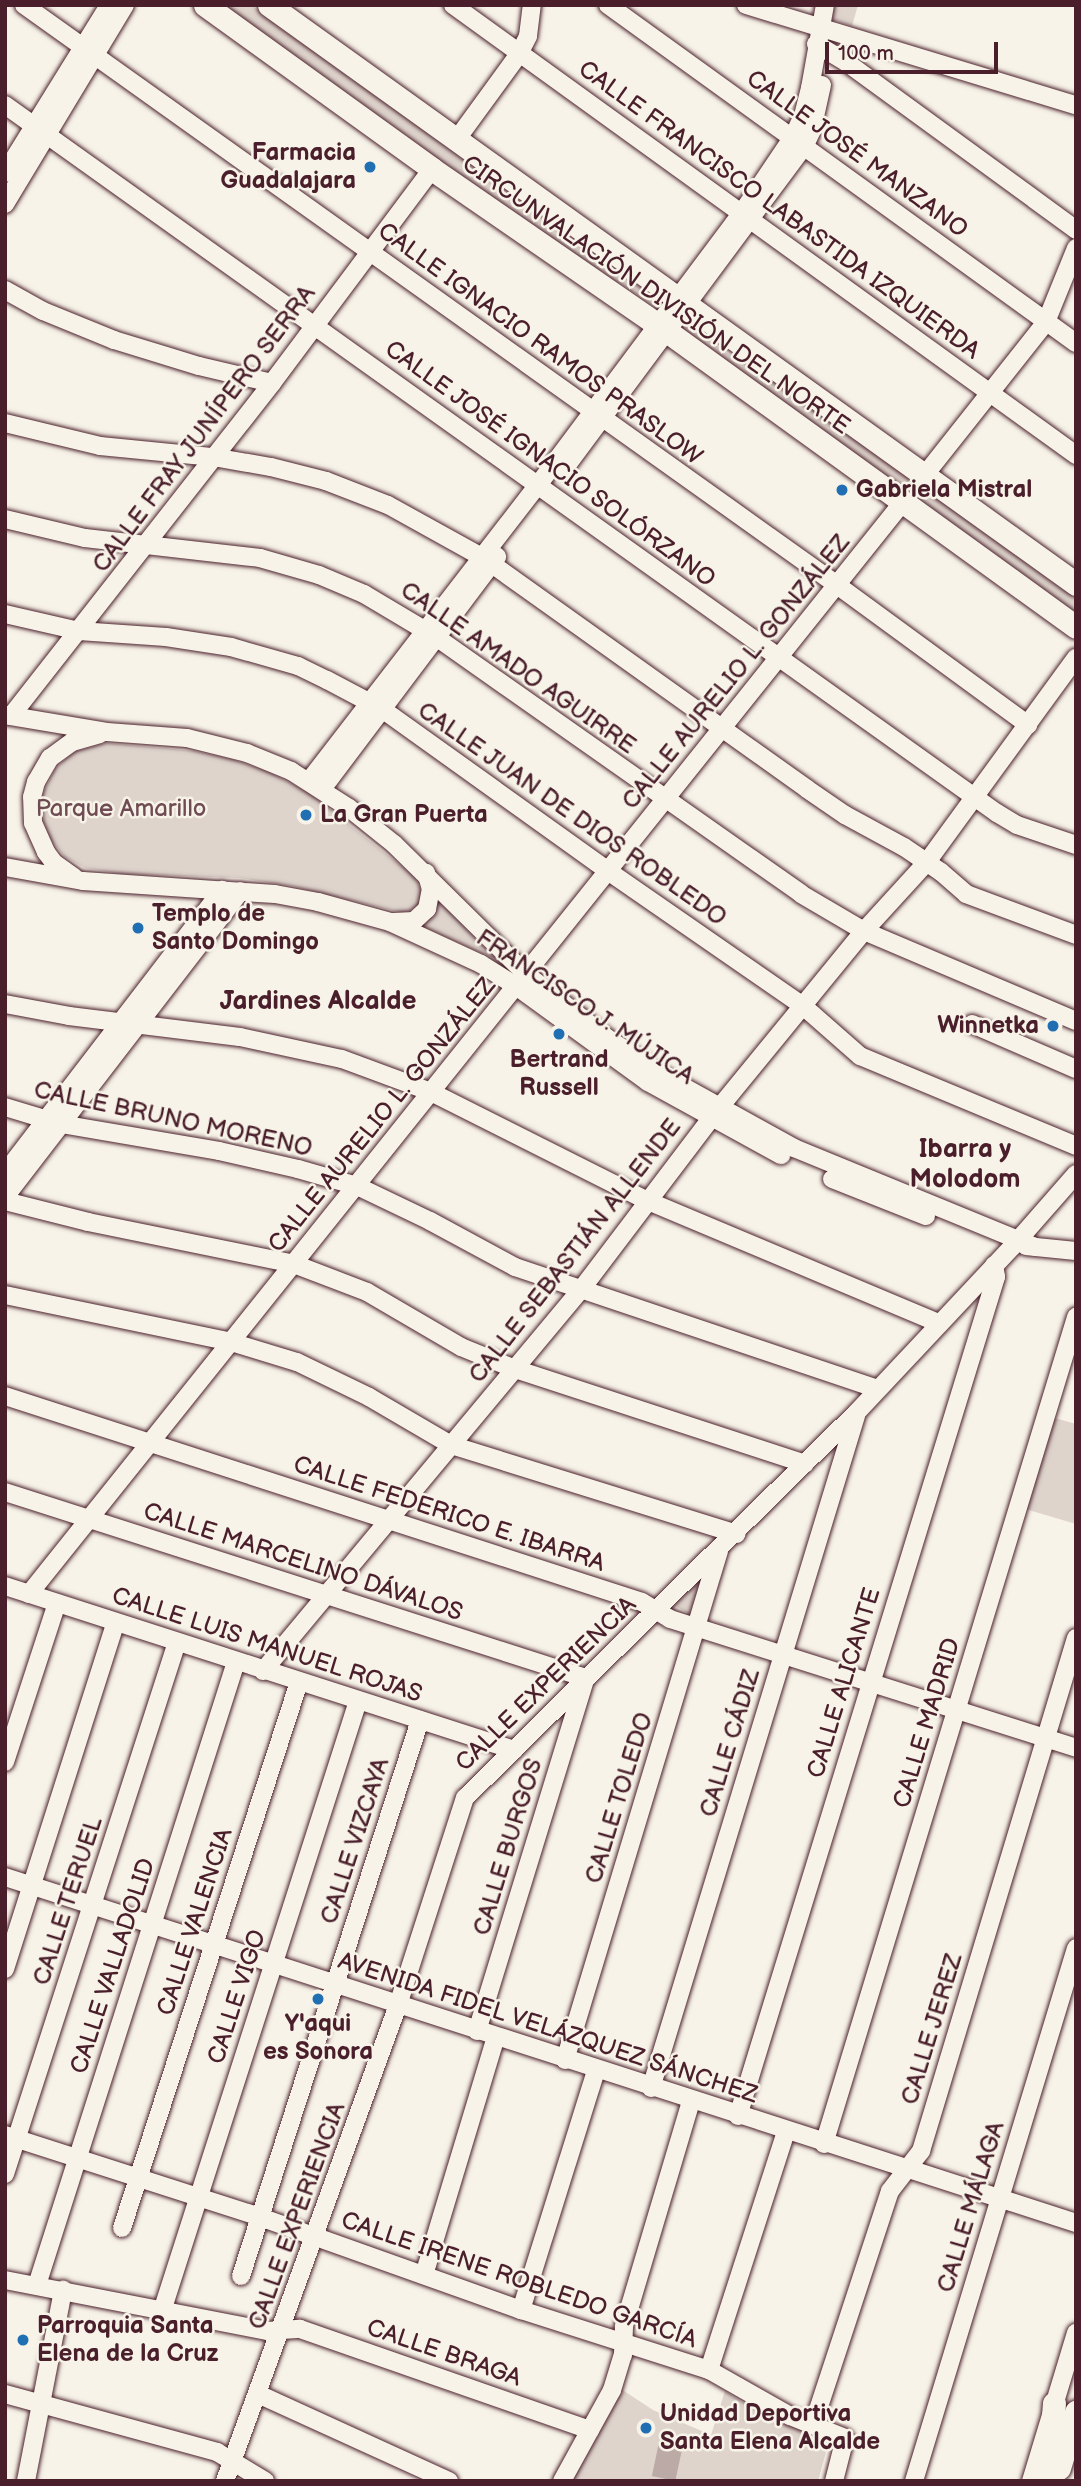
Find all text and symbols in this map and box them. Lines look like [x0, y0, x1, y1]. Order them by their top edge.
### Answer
scale bar [829, 28, 1002, 72]
text: 100 m [838, 41, 894, 66]
street label: CALLE FRANCISCO LABASTIDA IZQUIERDA [573, 55, 985, 365]
street label: CALLE JOSÉ MANZANO [740, 64, 974, 244]
place label: Farmacia Guadalajara [221, 139, 356, 195]
street label: CIRCUNVALACIÓN DIVISIÓN DEL NORTE [457, 149, 855, 441]
marker: Farmacia Guadalajara [362, 159, 378, 175]
street label: CALLE IGNACIO RAMOS PRASLOW [372, 217, 708, 471]
street label: CALLE FRAY JUNÍPERO SERRA [86, 279, 322, 579]
street label: CALLE JOSÉ IGNACIO SOLÓRZANO [379, 334, 721, 594]
place label: Gabriela Mistral [856, 476, 1032, 504]
marker: Gabriela Mistral [834, 482, 850, 498]
street label: CALLE AURELIO L. GONZÁLEZ [616, 529, 856, 815]
street label: CALLE AMADO AGUIRRE [395, 576, 641, 760]
street label: CALLE JUAN DE DIOS ROBLEDO [412, 696, 732, 932]
park label: Parque Amarillo [36, 795, 206, 823]
place label: La Gran Puerta [320, 801, 488, 829]
marker: La Gran Puerta [298, 807, 314, 823]
place label: Templo de Santo Domingo [152, 900, 319, 956]
marker: Templo de Santo Domingo [130, 920, 146, 936]
street label: FRANCISCO J. MÚJICA [470, 923, 700, 1091]
street label: CALLE AURELIO L. GONZÁLEZ [262, 972, 502, 1258]
district label: Jardines Alcalde [220, 986, 416, 1018]
place label: Winnetka [937, 1012, 1039, 1040]
marker: Winnetka [1045, 1018, 1061, 1034]
marker: Bertrand Russell [551, 1026, 567, 1042]
place label: Bertrand Russell [510, 1046, 608, 1102]
street label: CALLE BRUNO MORENO [31, 1075, 315, 1163]
street label: CALLE SEBASTIÁN ALLENDE [463, 1113, 687, 1389]
district label: Ibarra y Molodom [910, 1134, 1020, 1196]
street label: CALLE FEDERICO E. IBARRA [290, 1450, 608, 1578]
street label: CALLE MARCELINO DÁVALOS [140, 1497, 466, 1627]
street label: CALLE LUIS MANUEL ROJAS [108, 1581, 426, 1709]
street label: CALLE ALICANTE [801, 1584, 887, 1782]
street label: CALLE EXPERIENCIA [450, 1590, 642, 1778]
street label: CALLE MADRID [887, 1634, 967, 1812]
street label: CALLE CÁDIZ [694, 1666, 766, 1820]
street label: CALLE TOLEDO [579, 1709, 659, 1887]
street label: CALLE VIZCAYA [314, 1754, 396, 1928]
street label: CALLE BURGOS [467, 1755, 549, 1939]
street label: CALLE TERUEL [27, 1813, 109, 1989]
street label: CALLE VALENCIA [151, 1824, 239, 2020]
street label: CALLE VALLADOLID [64, 1854, 162, 2078]
street label: CALLE VIGO [202, 1926, 272, 2068]
street label: AVENIDA FIDEL VELÁZQUEZ SÁNCHEZ [334, 1946, 762, 2110]
street label: CALLE JEREZ [895, 1949, 969, 2109]
marker: Y'aqui es Sonora [310, 1991, 326, 2007]
place label: Y'aqui es Sonora [263, 2010, 373, 2066]
street label: CALLE EXPERIENCIA [243, 2099, 351, 2333]
street label: CALLE MÁLAGA [931, 2118, 1011, 2296]
street label: CALLE IRENE ROBLEDO GARCÍA [337, 2205, 701, 2355]
place label: Parroquia Santa Elena de la Cruz [37, 2312, 218, 2368]
street label: CALLE BRAGA [363, 2313, 525, 2393]
marker: Parroquia Santa Elena de la Cruz [15, 2332, 31, 2348]
place label: Unidad Deportiva Santa Elena Alcalde [660, 2400, 880, 2456]
marker: Unidad Deportiva Santa Elena Alcalde [638, 2420, 654, 2436]

